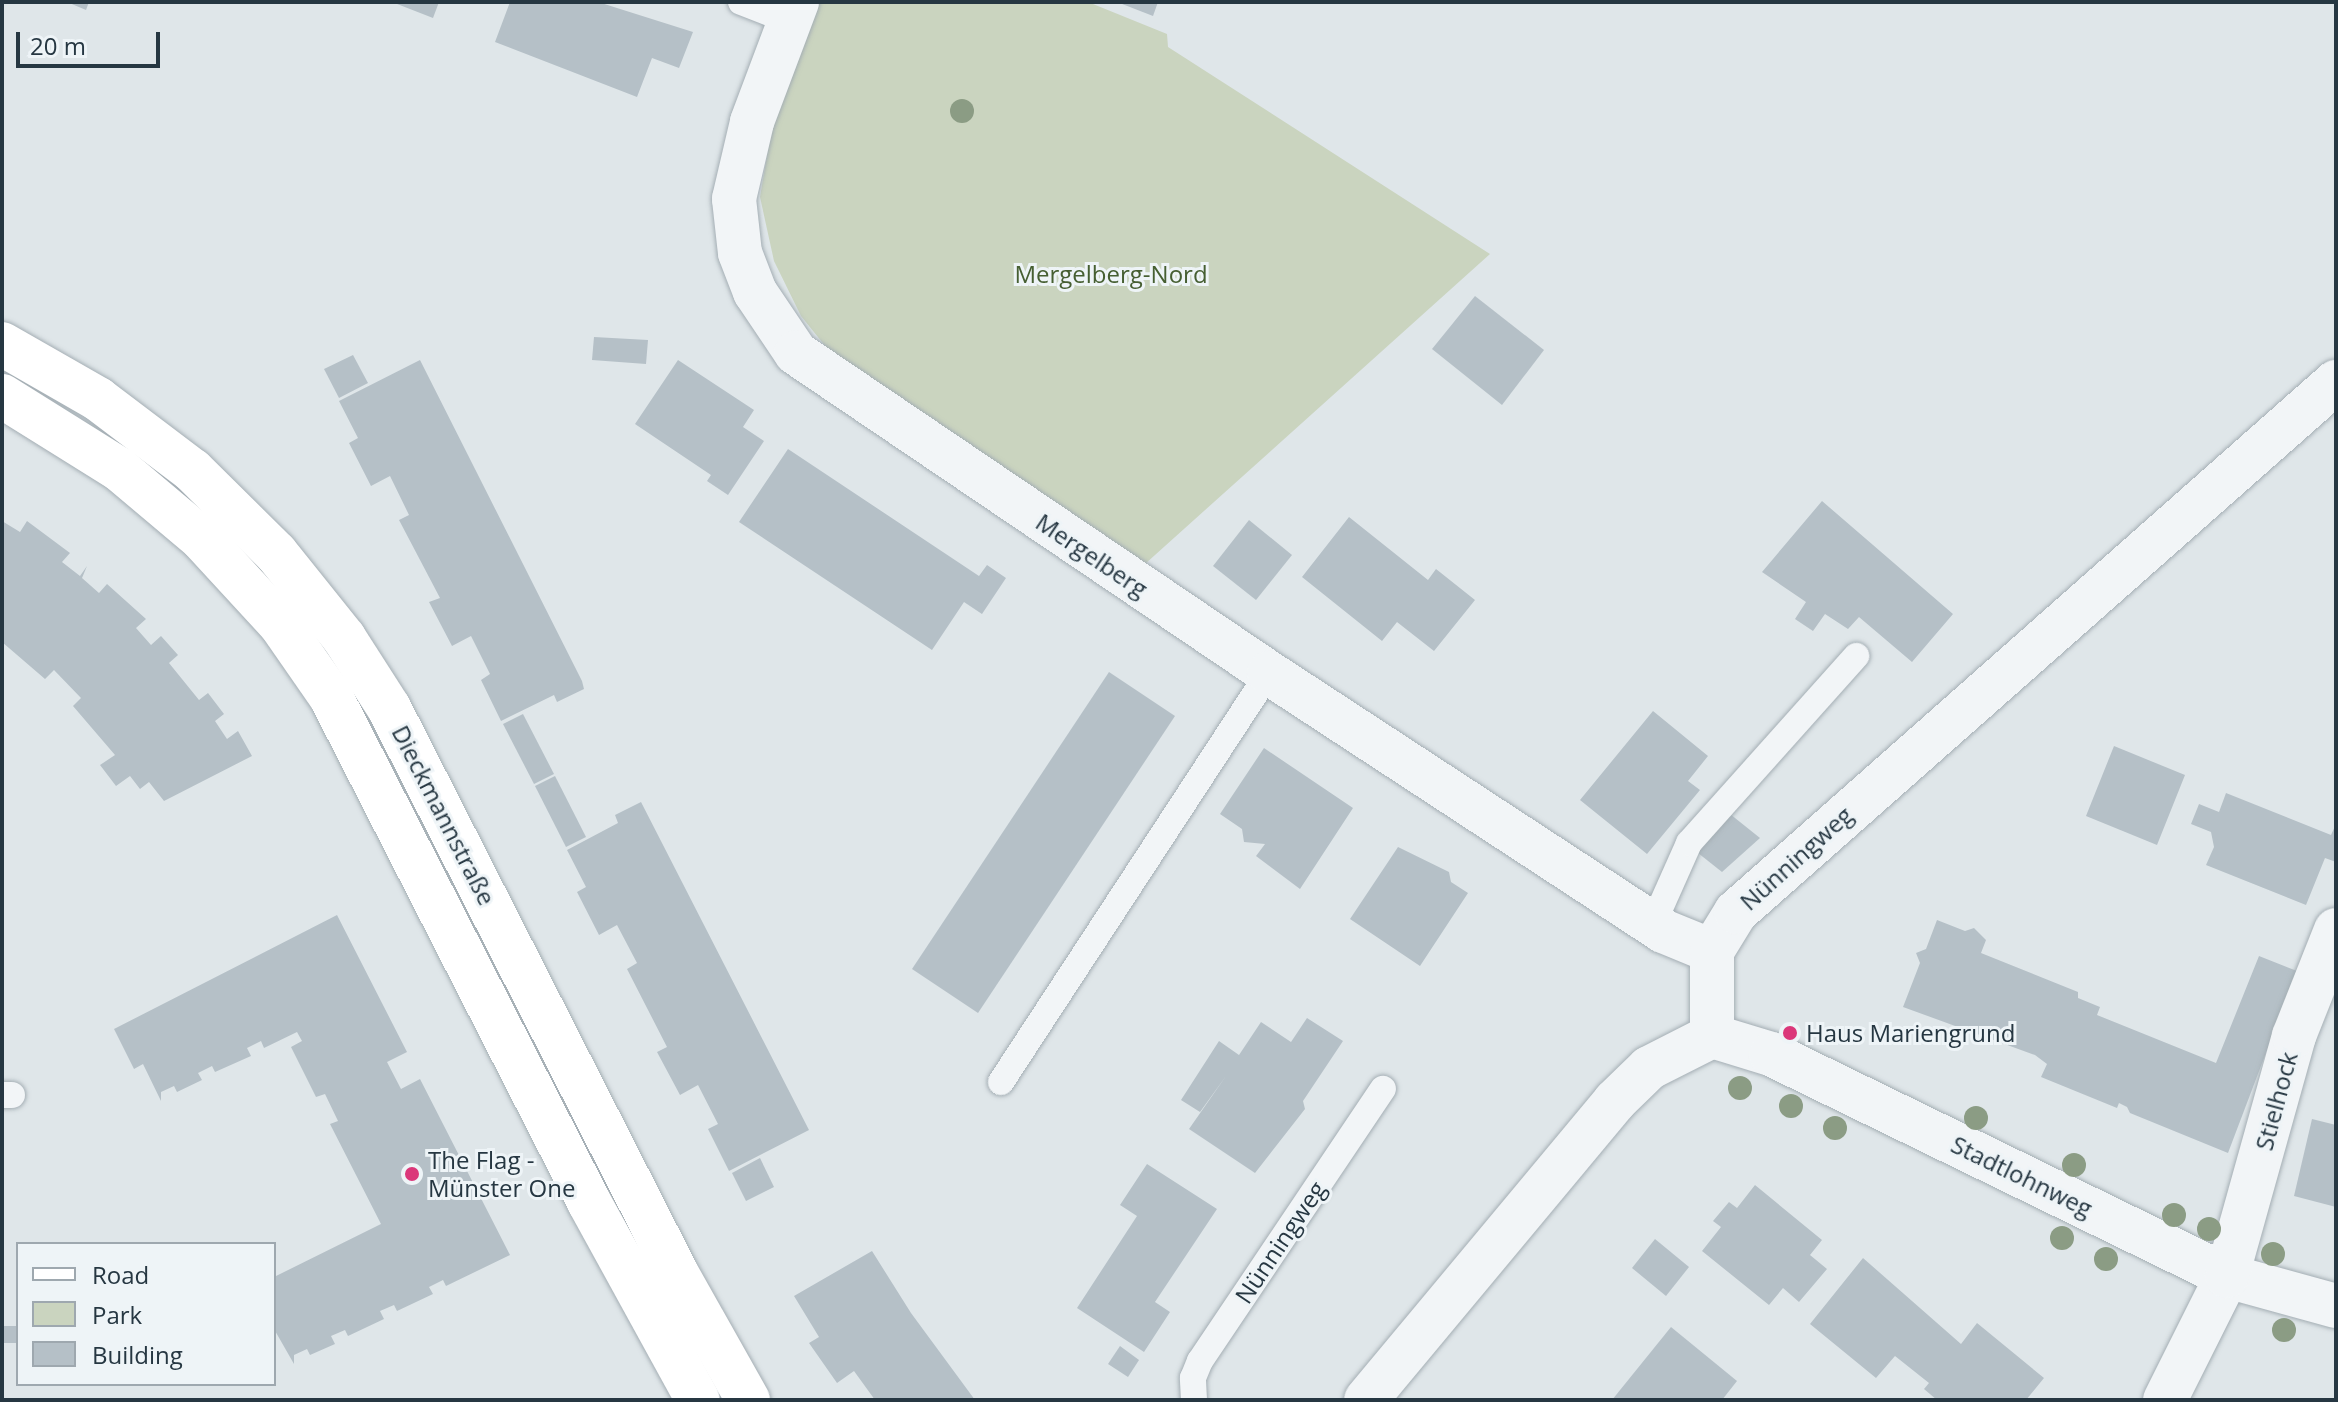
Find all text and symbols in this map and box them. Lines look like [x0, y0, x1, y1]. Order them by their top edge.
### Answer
scale bar [20, 16, 164, 66]
text: 20 m [30, 29, 86, 62]
park label: Mergelberg-Nord [1014, 260, 1208, 288]
street label: Mergelberg [1031, 507, 1153, 603]
street label: Dieckmannstraße [386, 720, 502, 910]
street label: Nünningweg [1734, 800, 1858, 916]
place label: Haus Mariengrund [1806, 1019, 2015, 1047]
marker: Haus Mariengrund [1781, 1024, 1799, 1042]
street label: Stielhock [2249, 1049, 2303, 1153]
street label: Stadtlohnweg [1947, 1129, 2097, 1223]
place label: The Flag - Münster One [428, 1146, 575, 1202]
marker: The Flag - Münster One [403, 1165, 421, 1183]
street label: Nünningweg [1229, 1175, 1331, 1309]
legend [16, 1242, 276, 1386]
text: Road [92, 1258, 149, 1291]
text: Park [92, 1298, 142, 1331]
text: Building [92, 1338, 183, 1371]

